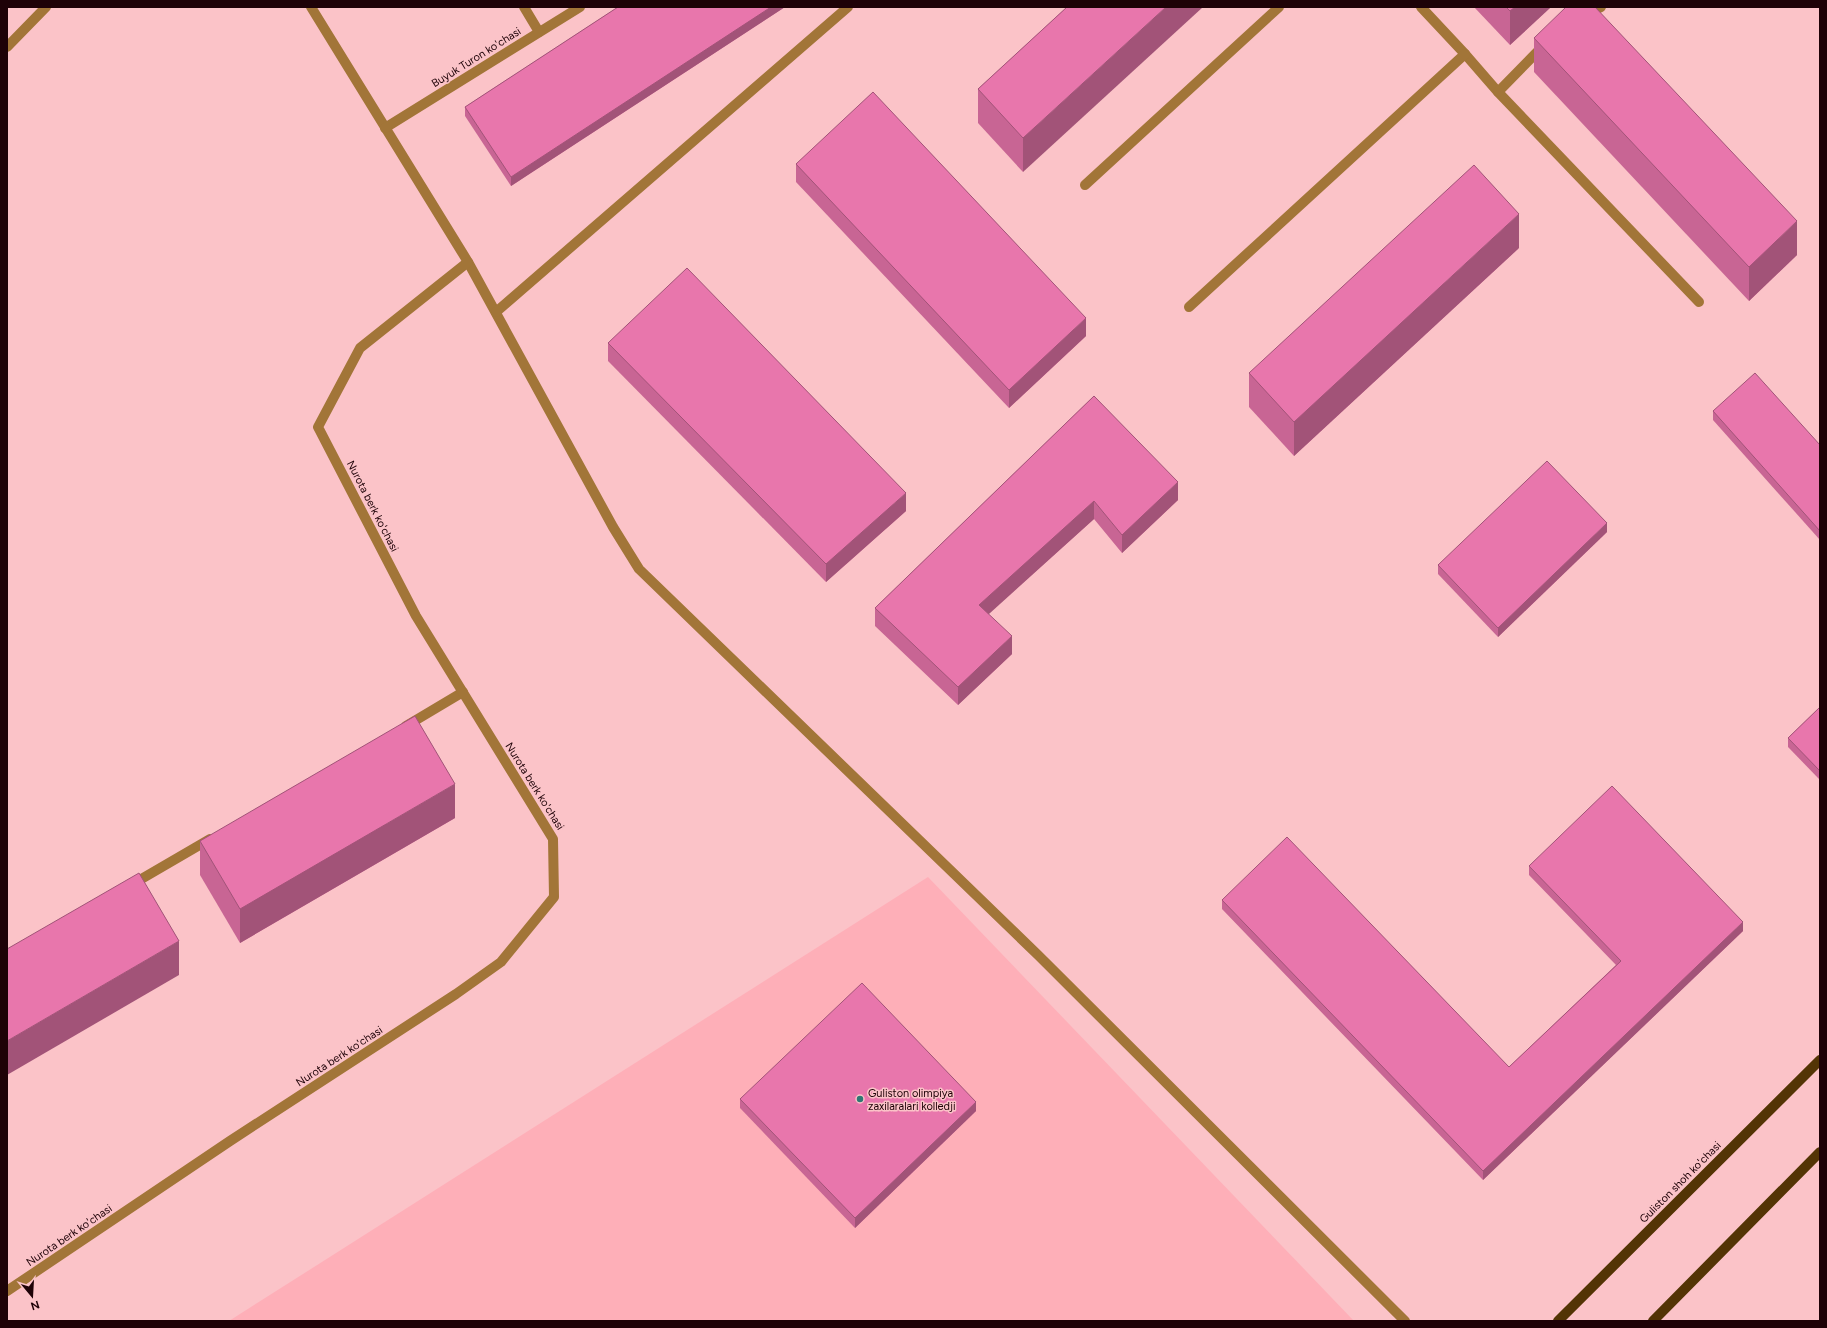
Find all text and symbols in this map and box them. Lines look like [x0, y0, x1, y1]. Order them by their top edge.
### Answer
street label: Buyuk Turon ko'chasi [429, 25, 523, 90]
street label: Nurota berk ko'chasi [344, 458, 401, 554]
street label: Nurota berk ko'chasi [502, 740, 567, 832]
street label: Nurota berk ko'chasi [294, 1024, 385, 1089]
place label: Guliston olimpiya zaxilaralari kolledji [868, 1087, 956, 1113]
marker: Guliston olimpiya zaxilaralari kolledji [855, 1094, 865, 1104]
street label: Guliston shoh ko'chasi [1637, 1139, 1724, 1226]
street label: Nurota berk ko'chasi [24, 1202, 115, 1269]
north arrow [12, 1276, 52, 1316]
text: N [29, 1298, 41, 1313]

